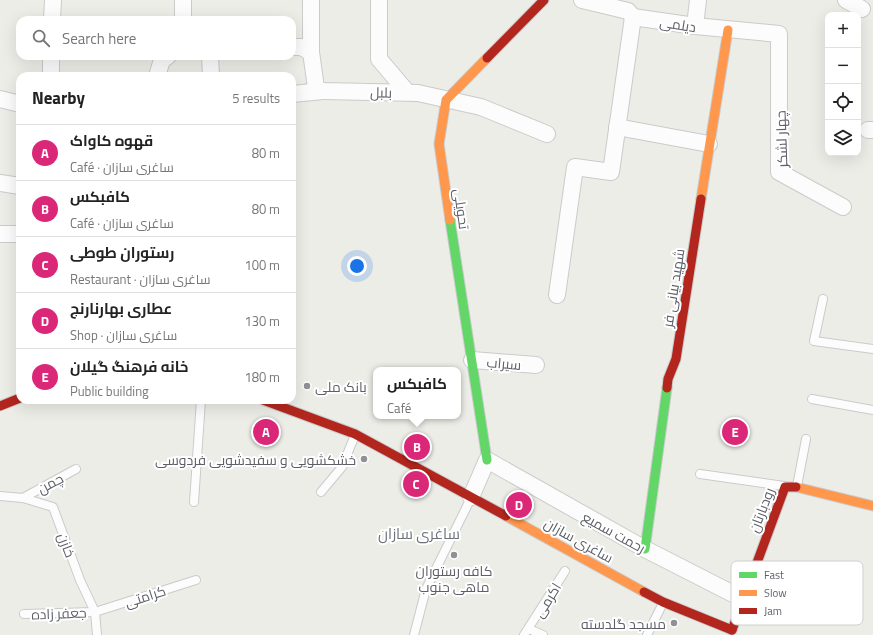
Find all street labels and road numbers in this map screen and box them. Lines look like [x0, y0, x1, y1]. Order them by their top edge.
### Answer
street label: دیلمی [658, 11, 698, 37]
street label: بلبل [370, 81, 392, 103]
street label: چهار لشکر [770, 110, 793, 169]
street label: تحویلی [449, 187, 475, 231]
street label: شهید بیانی فر [656, 247, 690, 330]
street label: سیراب [486, 351, 522, 375]
street label: چمن [33, 467, 67, 499]
street label: رودبارتان [743, 484, 779, 536]
street label: رحمت سمیع [579, 506, 649, 558]
street label: ساغری سازان [541, 512, 617, 568]
street label: خازن [53, 530, 81, 560]
street label: اکرمی [528, 578, 566, 622]
street label: کرامتی [122, 579, 168, 613]
street label: جعفر زاده [31, 602, 87, 624]

